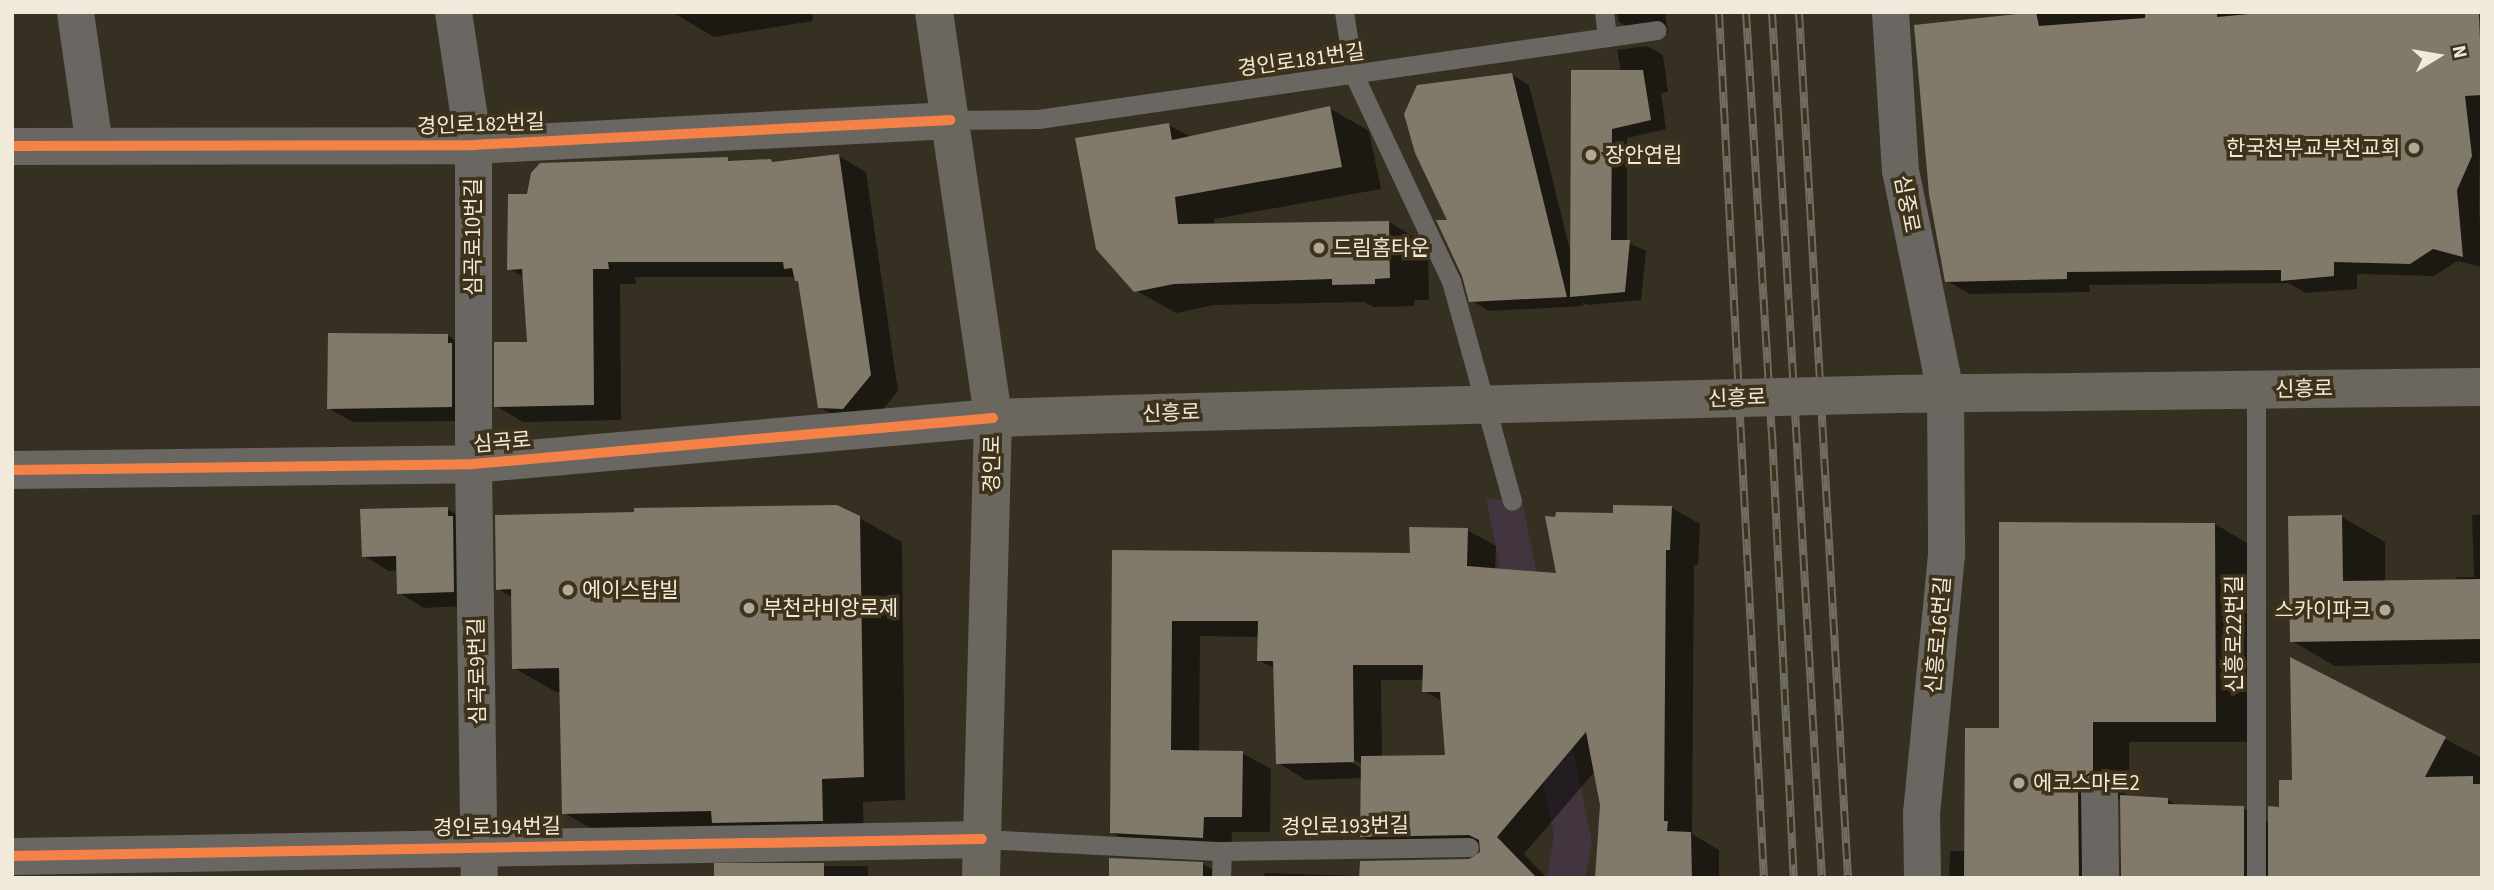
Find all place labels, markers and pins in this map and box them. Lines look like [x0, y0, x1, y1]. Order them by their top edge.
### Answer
place label: 한국천부교부천교회 [2226, 135, 2400, 161]
marker: 한국천부교부천교회 [2406, 140, 2422, 156]
place label: 장안연립 [1605, 142, 1682, 168]
marker: 장안연립 [1583, 147, 1599, 163]
place label: 드림홈타운 [1333, 235, 1430, 261]
marker: 드림홈타운 [1311, 240, 1327, 256]
place label: 에이스탑빌 [582, 577, 679, 603]
marker: 에이스탑빌 [560, 582, 576, 598]
place label: 부천라비앙로제 [763, 595, 898, 621]
place label: 스카이파크 [2274, 597, 2371, 623]
marker: 부천라비앙로제 [741, 600, 757, 616]
marker: 스카이파크 [2377, 602, 2393, 618]
place label: 에코스마트2 [2033, 770, 2140, 796]
marker: 에코스마트2 [2011, 775, 2027, 791]

